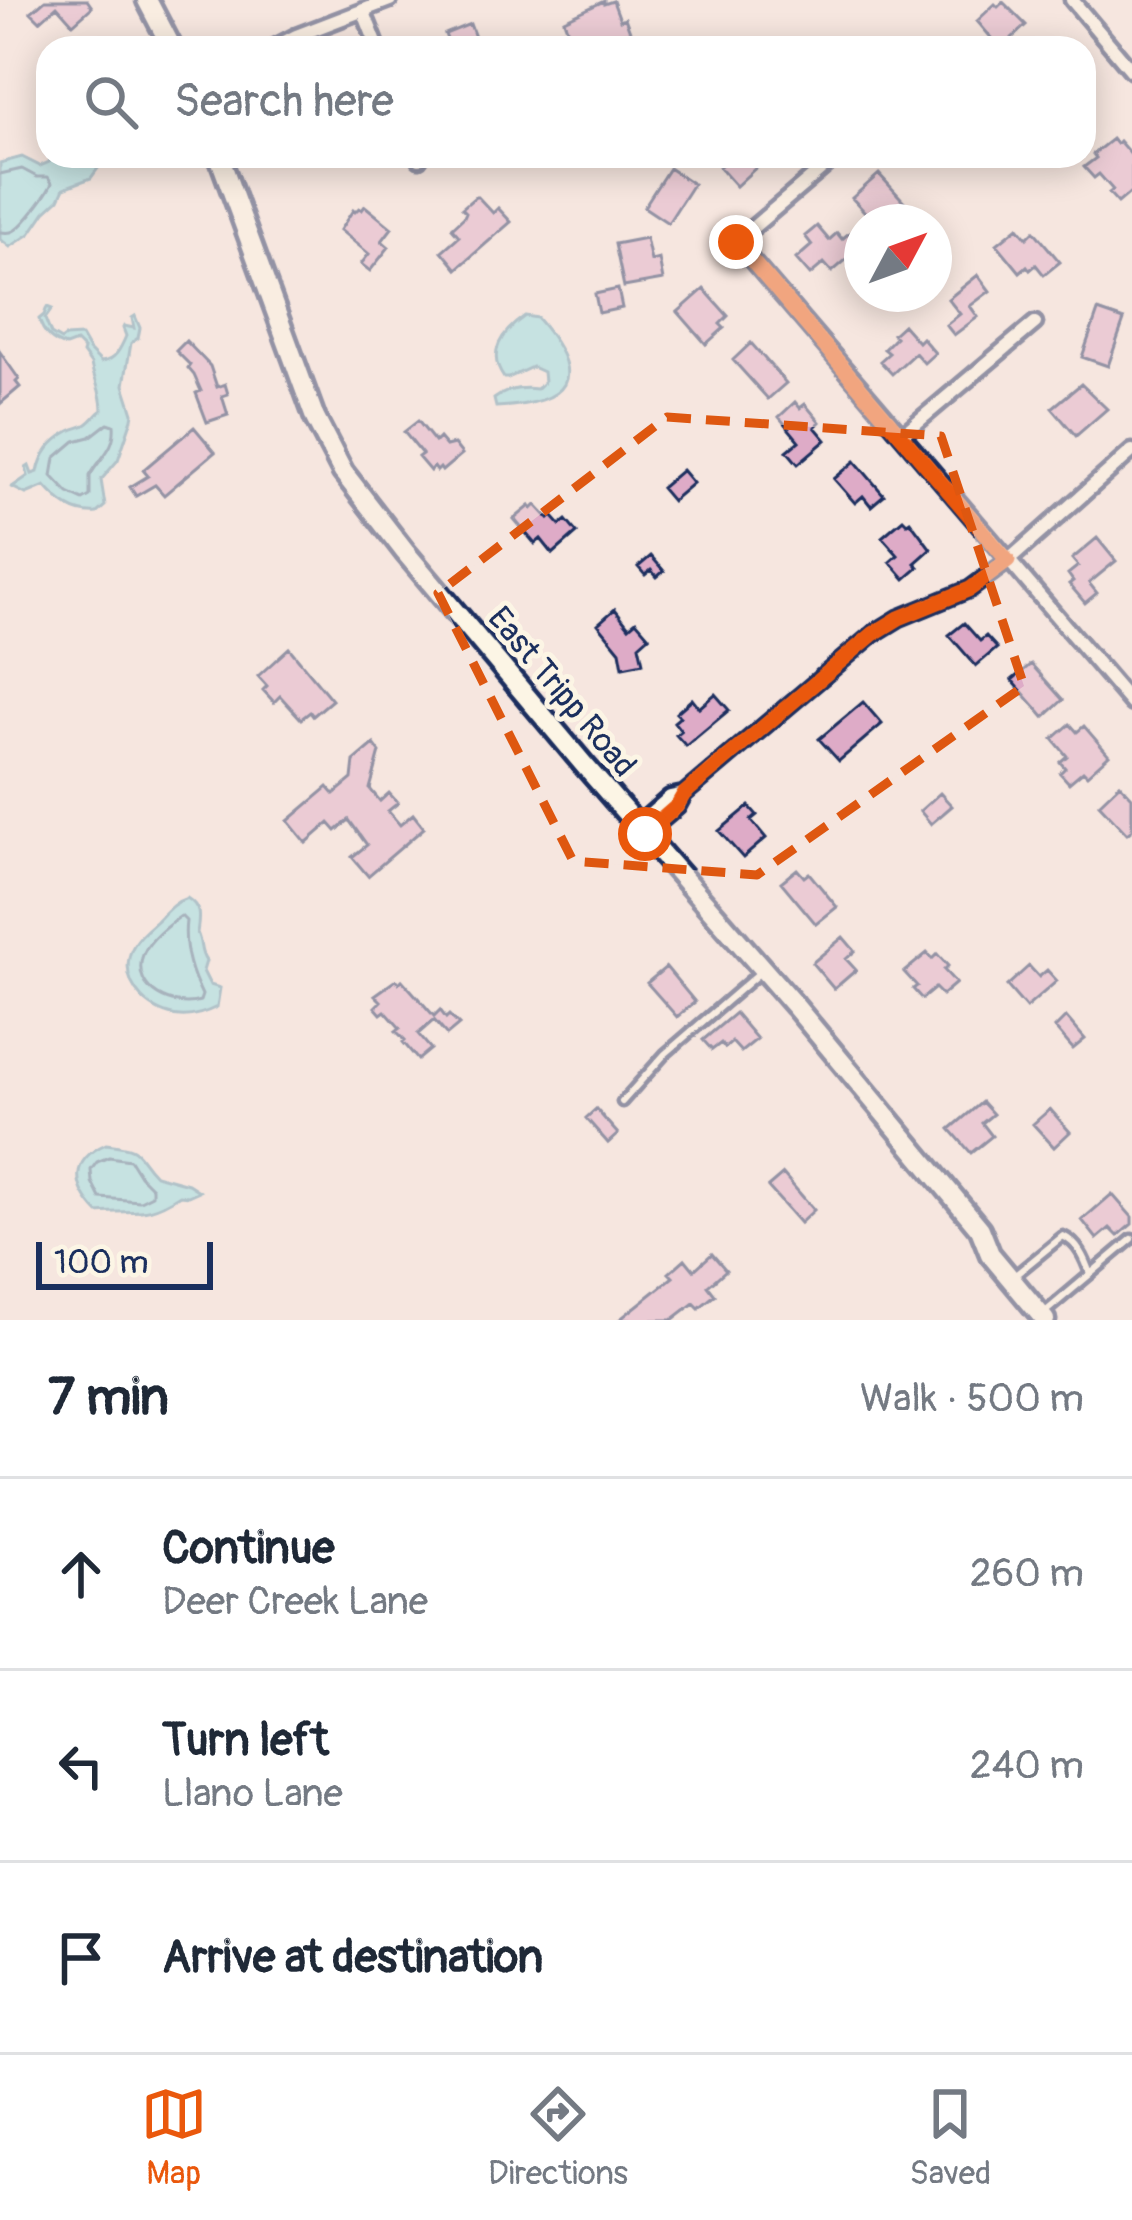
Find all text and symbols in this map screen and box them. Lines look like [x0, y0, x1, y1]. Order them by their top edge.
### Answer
search box [36, 36, 1096, 168]
icon: search [78, 69, 144, 135]
text: Search here [174, 74, 394, 130]
north arrow [844, 204, 952, 312]
route end [709, 215, 763, 269]
street label: East Tripp Road [479, 599, 645, 785]
route start [618, 807, 672, 861]
scale bar [36, 1236, 213, 1289]
text: 100 m [54, 1242, 148, 1283]
text: 7 min [48, 1366, 169, 1430]
text: Walk · 500 m [860, 1374, 1084, 1423]
text: Continue [162, 1521, 335, 1577]
icon: ahead [48, 1541, 114, 1607]
text: 260 m [970, 1549, 1084, 1598]
text: Deer Creek Lane [162, 1577, 428, 1626]
text: Turn left [162, 1713, 329, 1769]
icon: left [48, 1733, 114, 1799]
text: 240 m [970, 1741, 1084, 1790]
text: Llano Lane [162, 1769, 343, 1818]
icon: arrive [48, 1925, 114, 1991]
text: Arrive at destination [162, 1930, 543, 1986]
tab: Map [141, 2081, 207, 2194]
tab: Directions [488, 2081, 628, 2194]
tab: Saved [909, 2081, 991, 2194]

